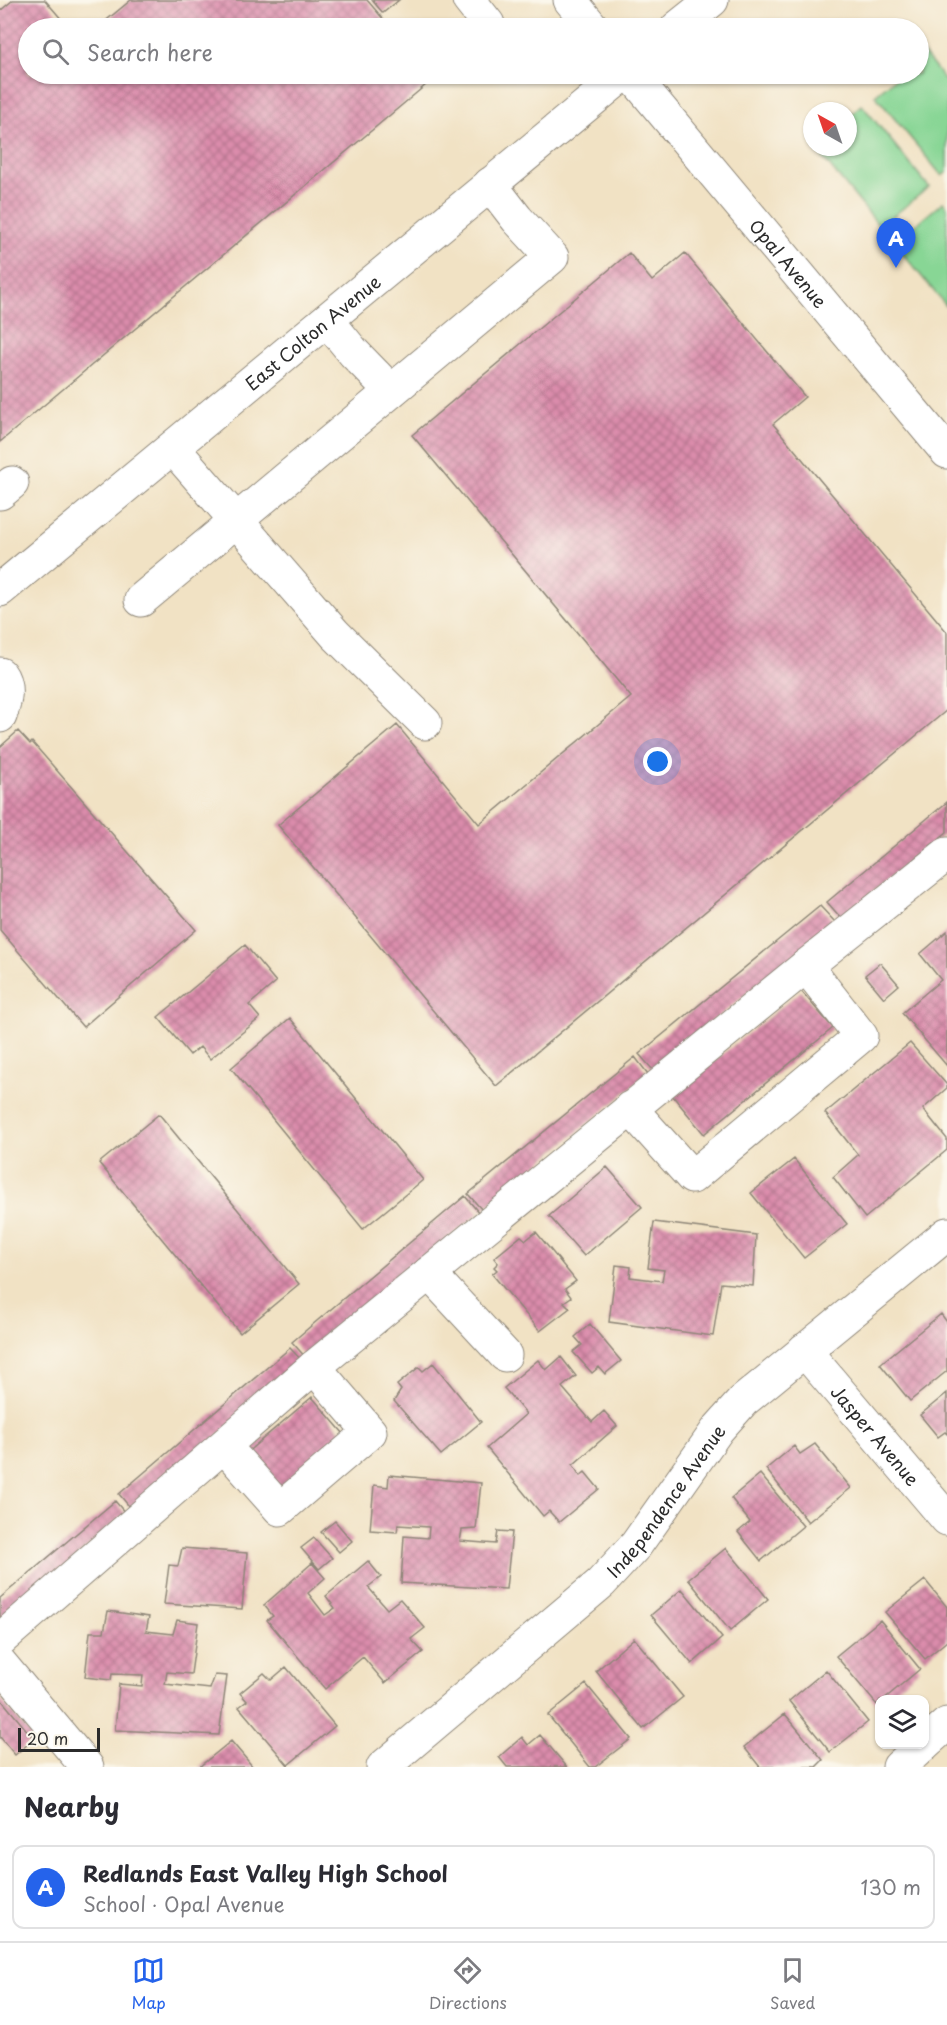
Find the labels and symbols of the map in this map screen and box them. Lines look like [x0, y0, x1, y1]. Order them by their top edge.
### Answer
north arrow [803, 102, 857, 156]
street label: Opal Avenue [744, 212, 834, 313]
pin: A [876, 218, 916, 268]
street label: East Colton Avenue [239, 268, 386, 396]
your location [643, 747, 672, 776]
street label: Jasper Avenue [825, 1379, 926, 1491]
street label: Independence Avenue [600, 1418, 731, 1583]
scale bar [18, 1725, 100, 1752]

